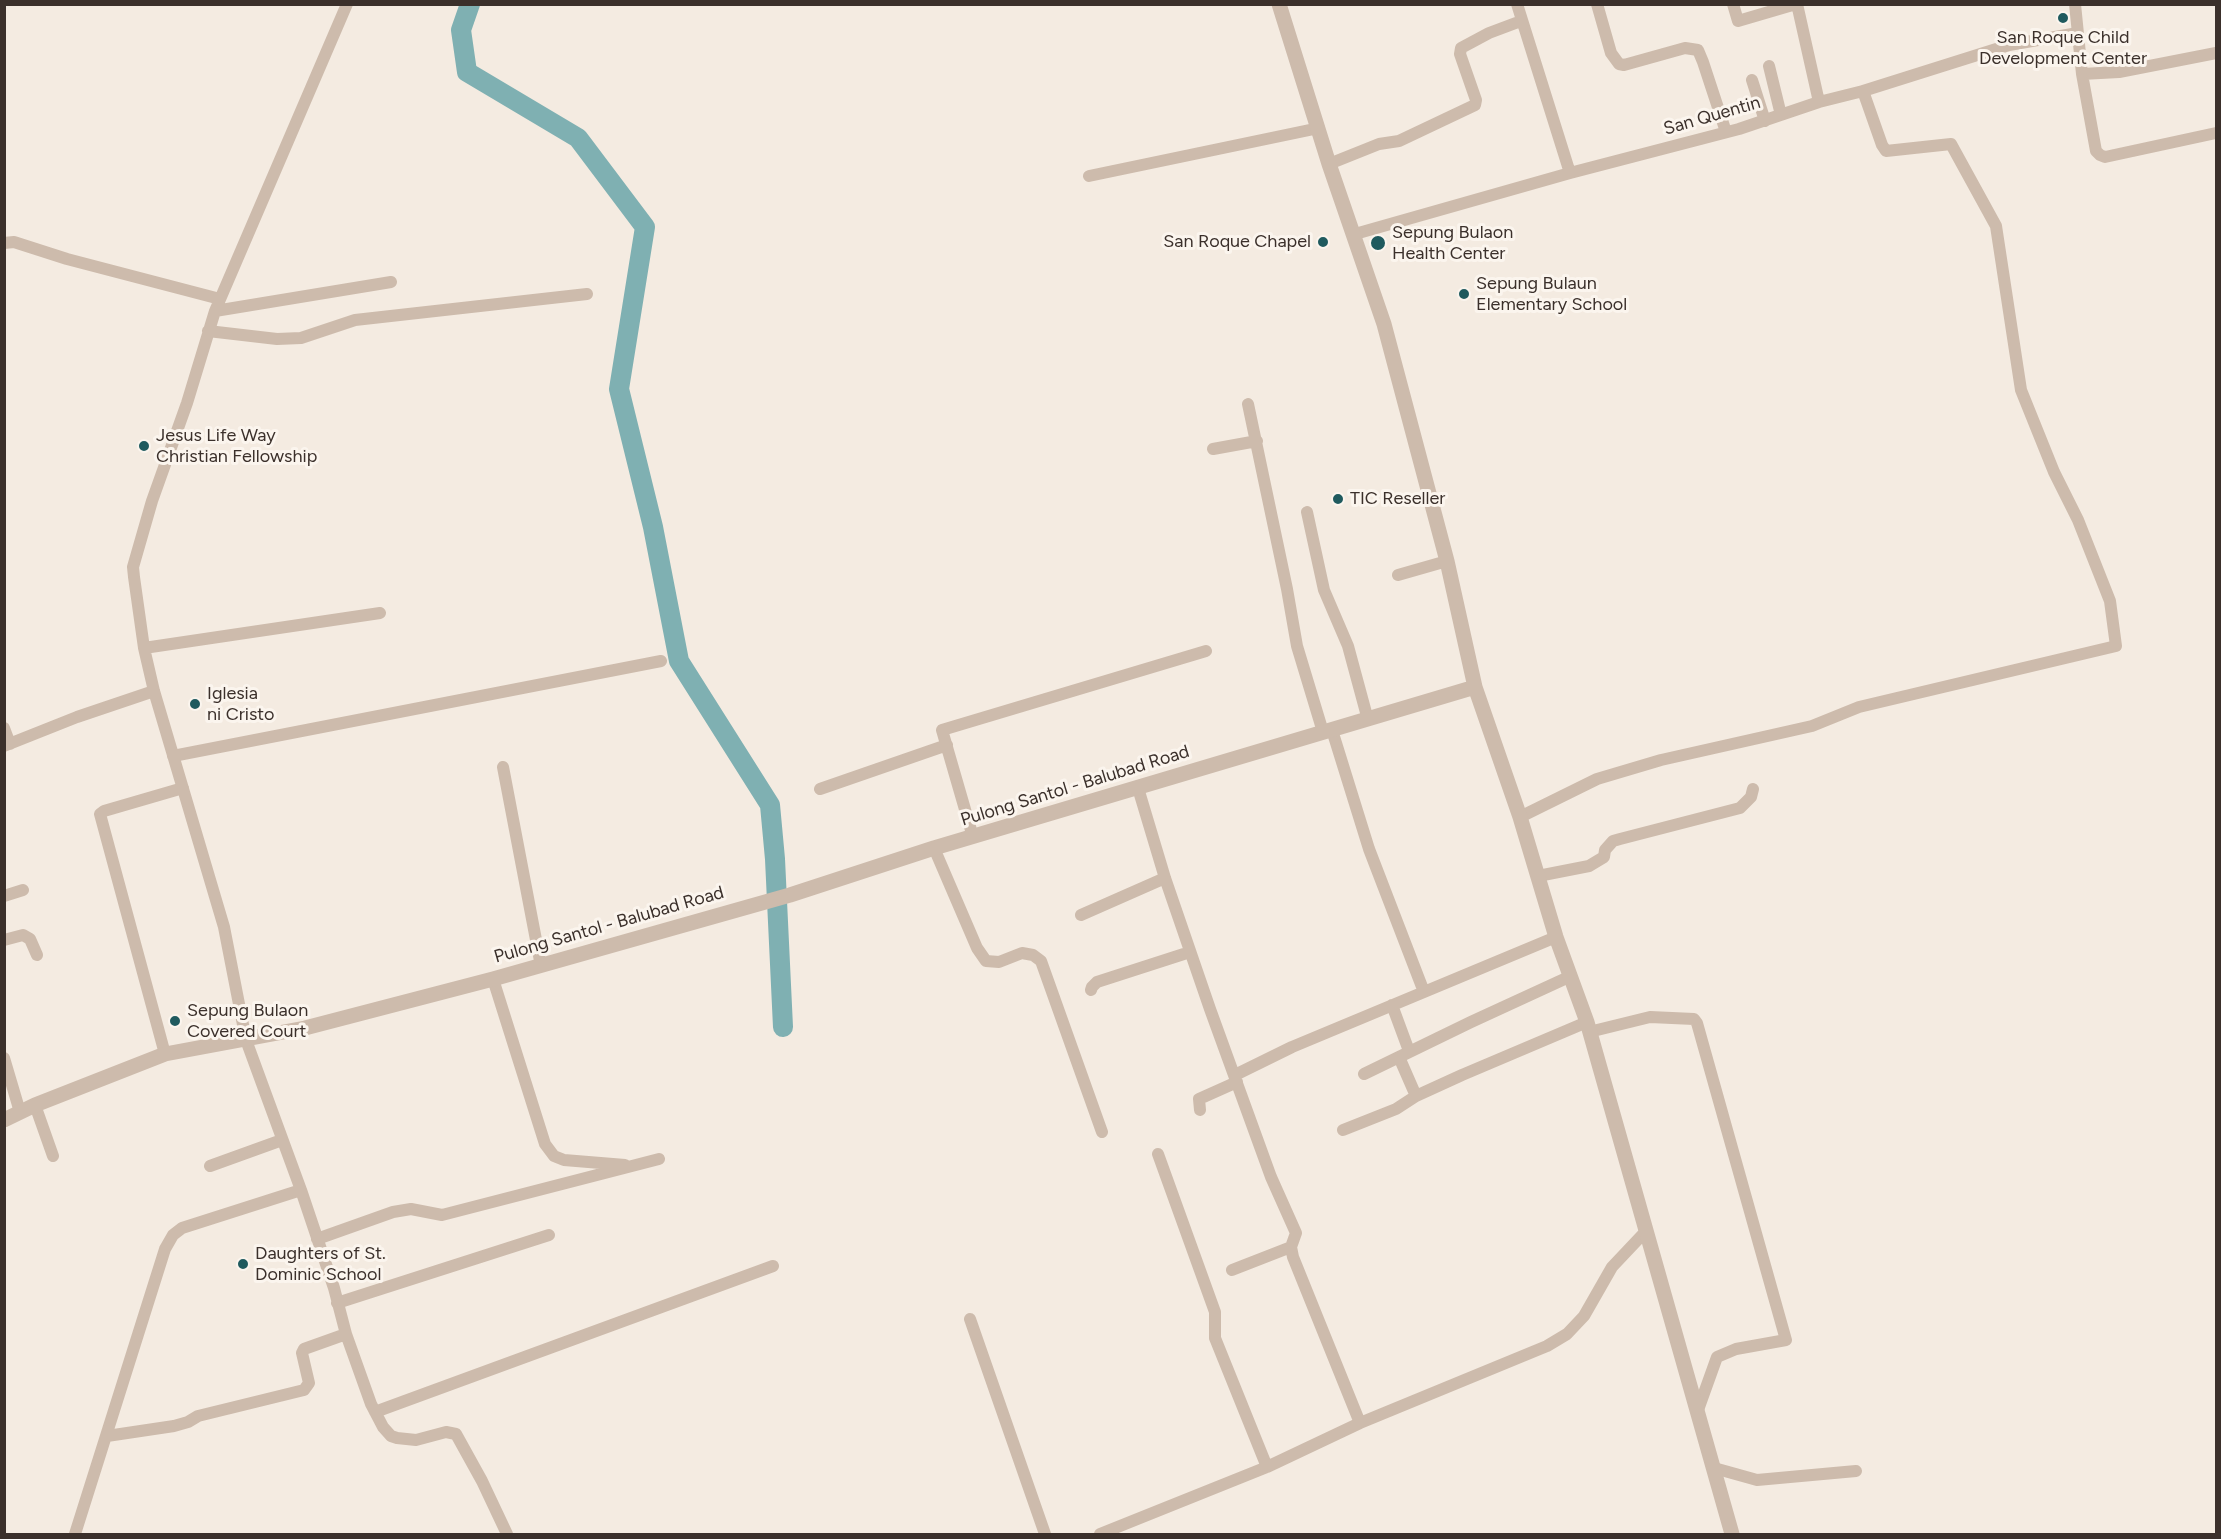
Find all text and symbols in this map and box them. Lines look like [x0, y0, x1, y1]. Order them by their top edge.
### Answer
marker: San Roque Child Development Center [2056, 11, 2070, 25]
place label: San Roque Child Development Center [1979, 27, 2147, 70]
street label: San Quentin [1661, 92, 1763, 140]
place label: Sepung Bulaon Health Center [1392, 222, 1513, 264]
place label: San Roque Chapel [1163, 231, 1311, 253]
marker: Sepung Bulaon Health Center [1369, 234, 1387, 252]
marker: San Roque Chapel [1316, 235, 1330, 249]
place label: Sepung Bulaun Elementary School [1476, 273, 1627, 316]
marker: Sepung Bulaun Elementary School [1457, 287, 1471, 301]
place label: Jesus Life Way Christian Fellowship [156, 425, 317, 468]
marker: Jesus Life Way Christian Fellowship [137, 439, 151, 453]
place label: TIC Reseller [1350, 488, 1445, 510]
marker: TIC Reseller [1331, 492, 1345, 506]
place label: Iglesia ni Cristo [207, 683, 274, 726]
marker: Iglesia ni Cristo [188, 697, 202, 711]
street label: Pulong Santol - Balubad Road [958, 741, 1192, 831]
street label: Pulong Santol - Balubad Road [492, 882, 726, 968]
place label: Sepung Bulaon Covered Court [187, 1000, 308, 1042]
marker: Sepung Bulaon Covered Court [168, 1014, 182, 1028]
place label: Daughters of St. Dominic School [255, 1243, 386, 1286]
marker: Daughters of St. Dominic School [236, 1257, 250, 1271]

